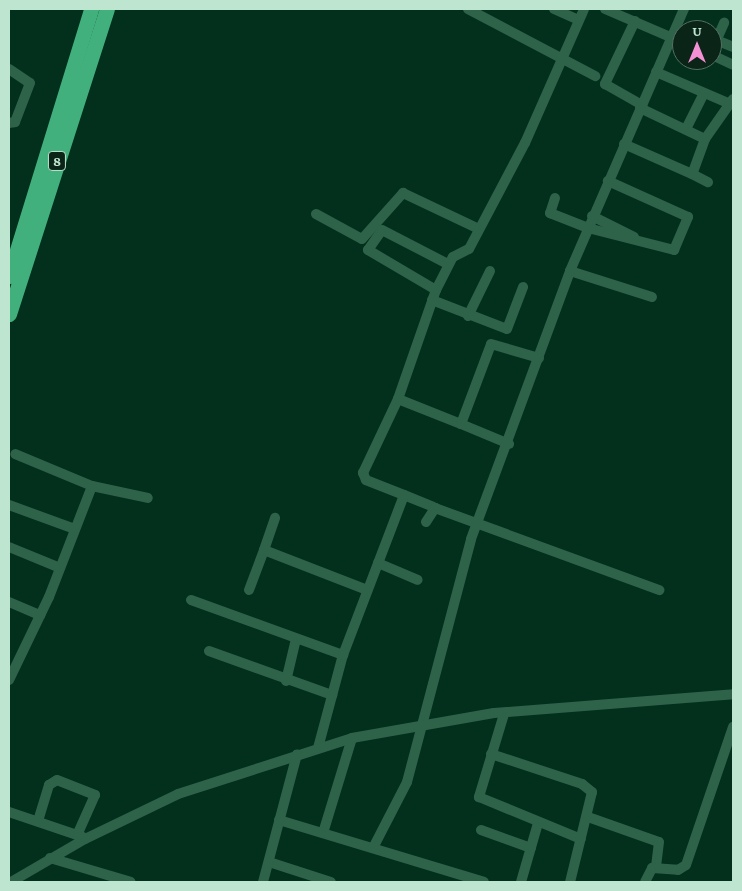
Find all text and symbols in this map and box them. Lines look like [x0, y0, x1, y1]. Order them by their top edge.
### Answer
north arrow [672, 20, 722, 70]
text: U [692, 23, 702, 39]
road number: 8 [47, 150, 67, 172]

